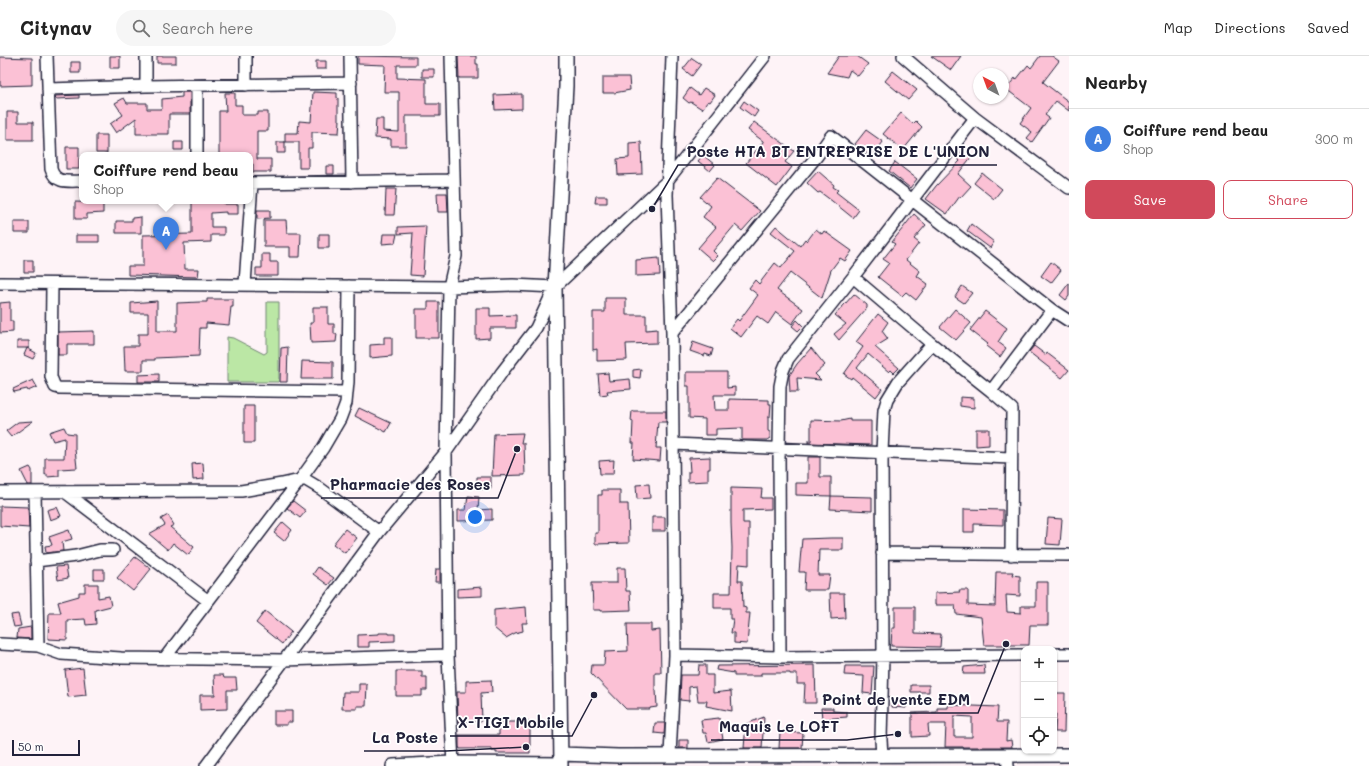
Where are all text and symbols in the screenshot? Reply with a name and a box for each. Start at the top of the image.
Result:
search box [116,10,396,46]
text: Citynav [20,15,92,40]
icon: search [130,17,152,39]
text: Search here [162,18,253,38]
text: Map [1164,18,1192,37]
text: Directions [1214,18,1285,37]
text: Saved [1307,18,1349,37]
north arrow [973,68,1009,104]
text: Nearby [1085,71,1147,93]
text: Coiffure rend beau [1123,120,1268,140]
text: A [1093,130,1103,147]
text: 300 m [1315,130,1353,147]
callout: Poste HTA BT ENTREPRISE DE L'UNION [678,138,997,165]
text: Shop [1123,140,1153,157]
text: Poste HTA BT ENTREPRISE DE L'UNION [686,141,990,161]
popup [79,152,253,204]
text: Coiffure rend beau [93,160,239,180]
text: Shop [93,180,124,197]
button: Save [1085,180,1215,219]
button: Share [1223,180,1353,219]
pin: A [153,217,179,250]
callout: Pharmacie des Roses [321,471,498,498]
text: Pharmacie des Roses [330,474,490,494]
your location [465,507,485,527]
map controls [1021,646,1057,754]
button: + [1021,646,1057,682]
button: − [1021,682,1057,718]
callout: Point de vente EDM [814,686,978,713]
text: Point de vente EDM [822,689,970,709]
callout: X-TIGI Mobile [450,709,572,736]
text: X-TIGI Mobile [458,712,564,732]
callout: Maquis Le LOFT [711,713,847,740]
text: Maquis Le LOFT [719,716,839,736]
button: locate [1021,718,1057,754]
callout: La Poste [364,724,446,751]
text: La Poste [372,727,438,747]
scale bar [12,738,80,757]
text: 50 m [18,739,44,754]

